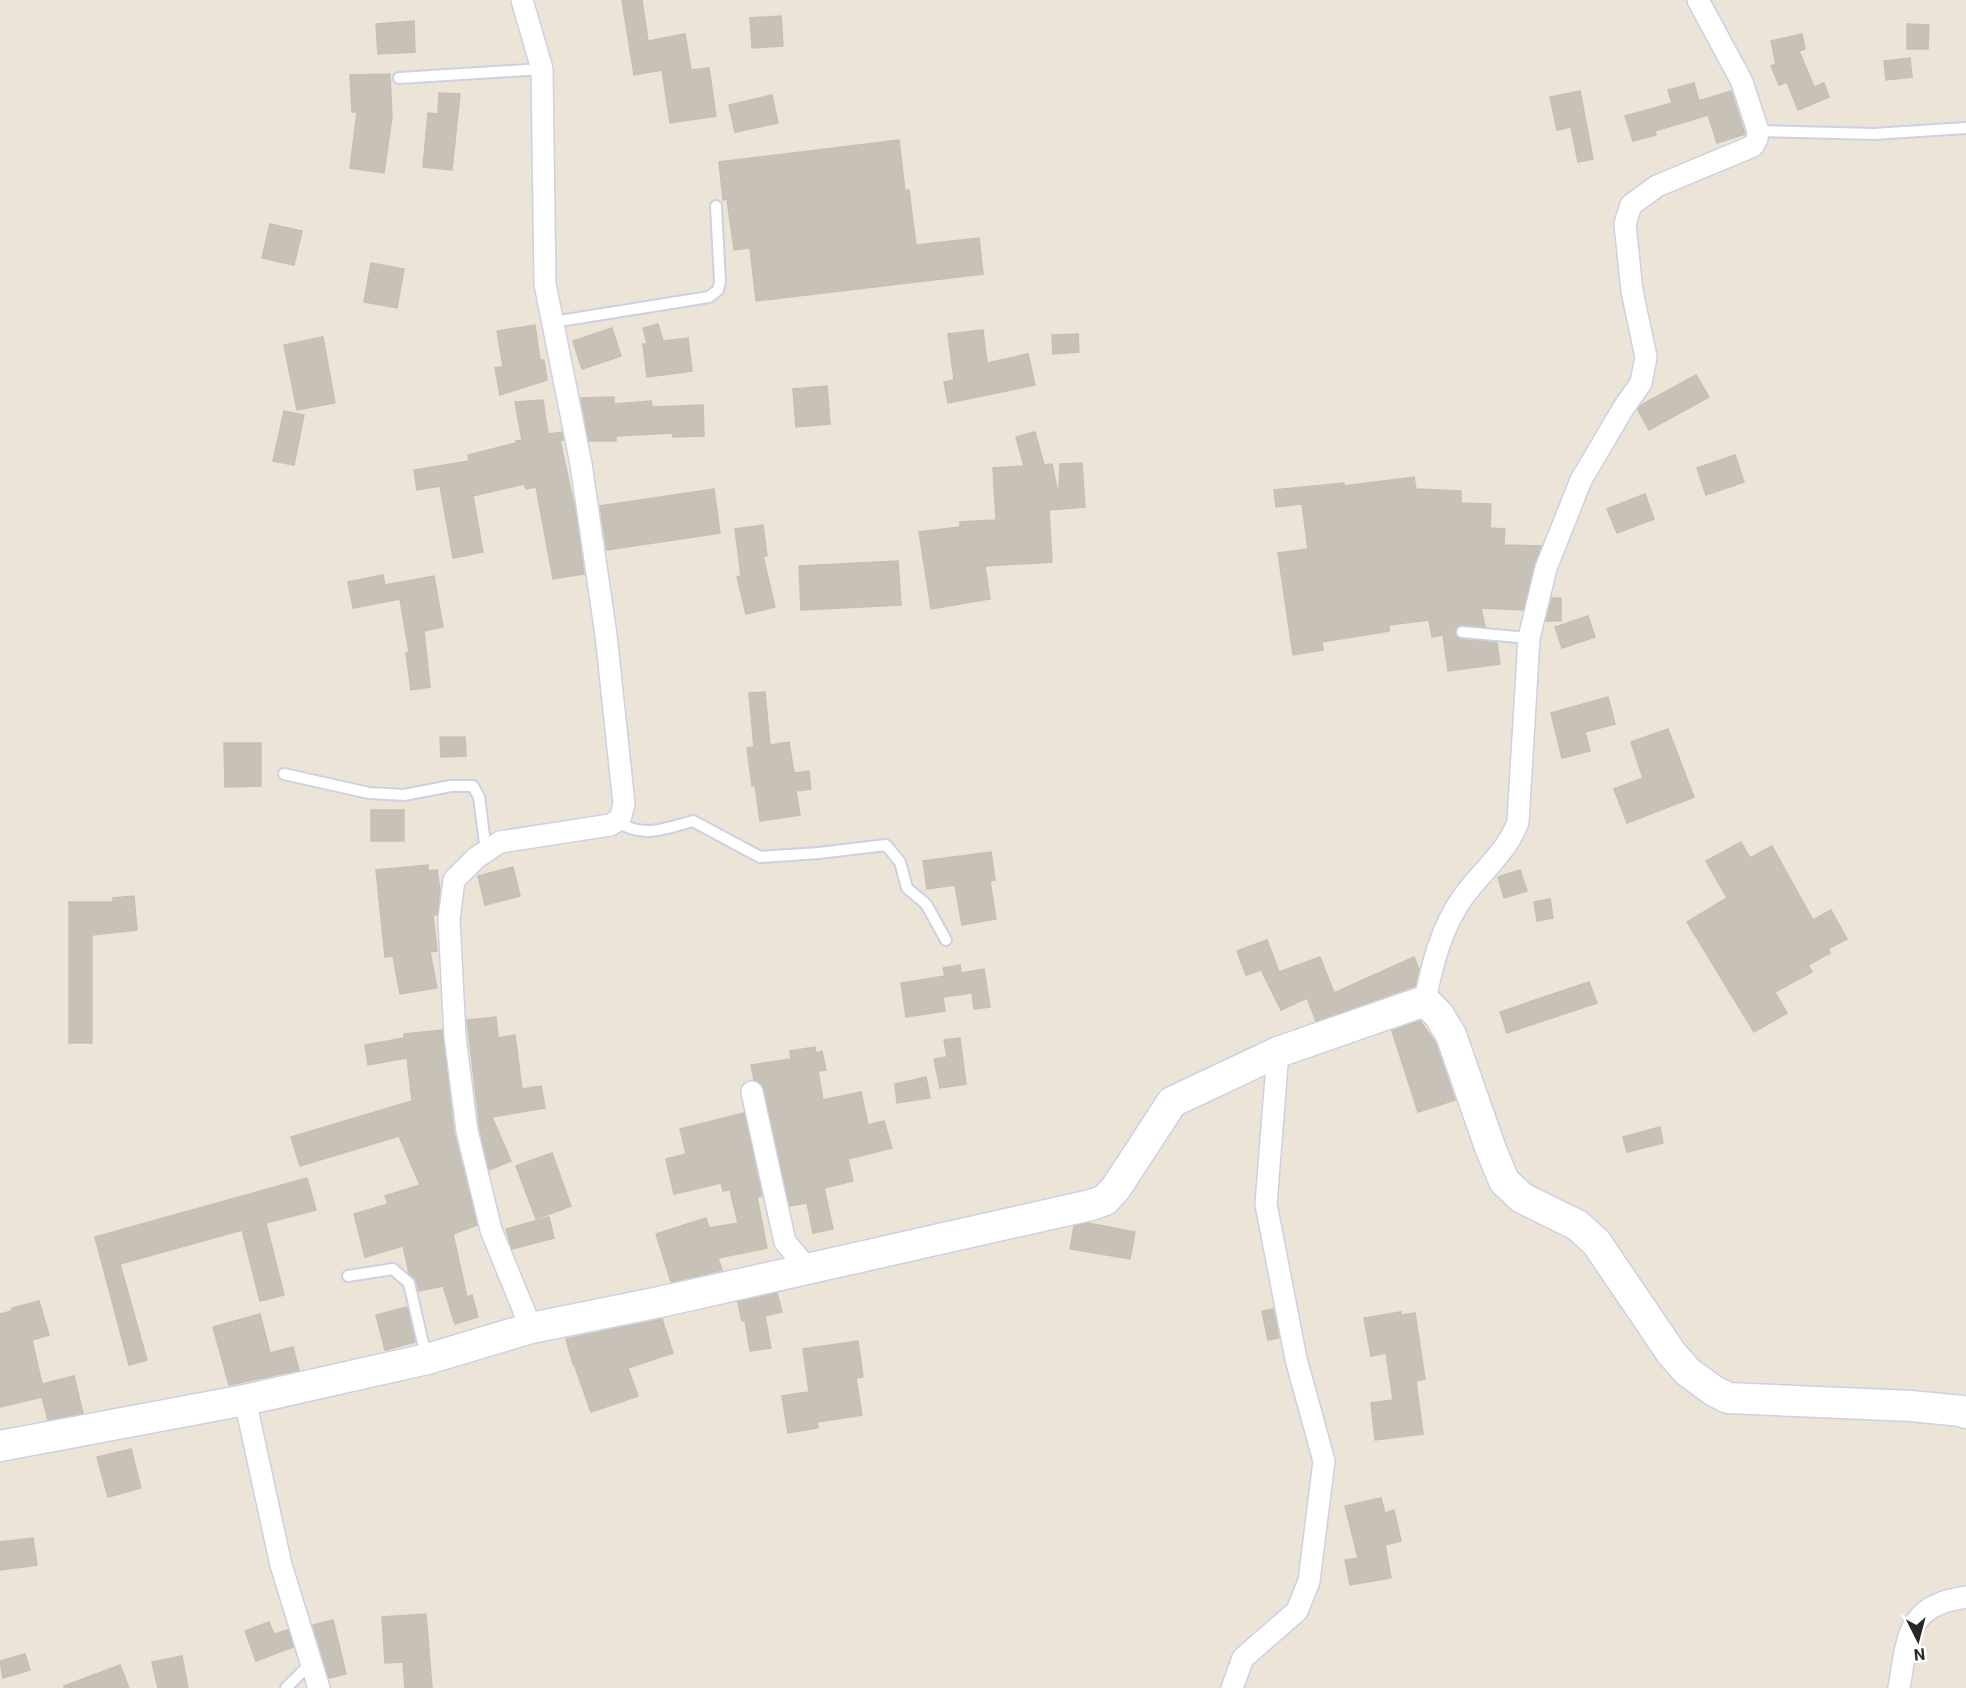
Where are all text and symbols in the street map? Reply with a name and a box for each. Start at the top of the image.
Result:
north arrow [1888,1610,1948,1670]
text: N [1913,1644,1926,1664]

